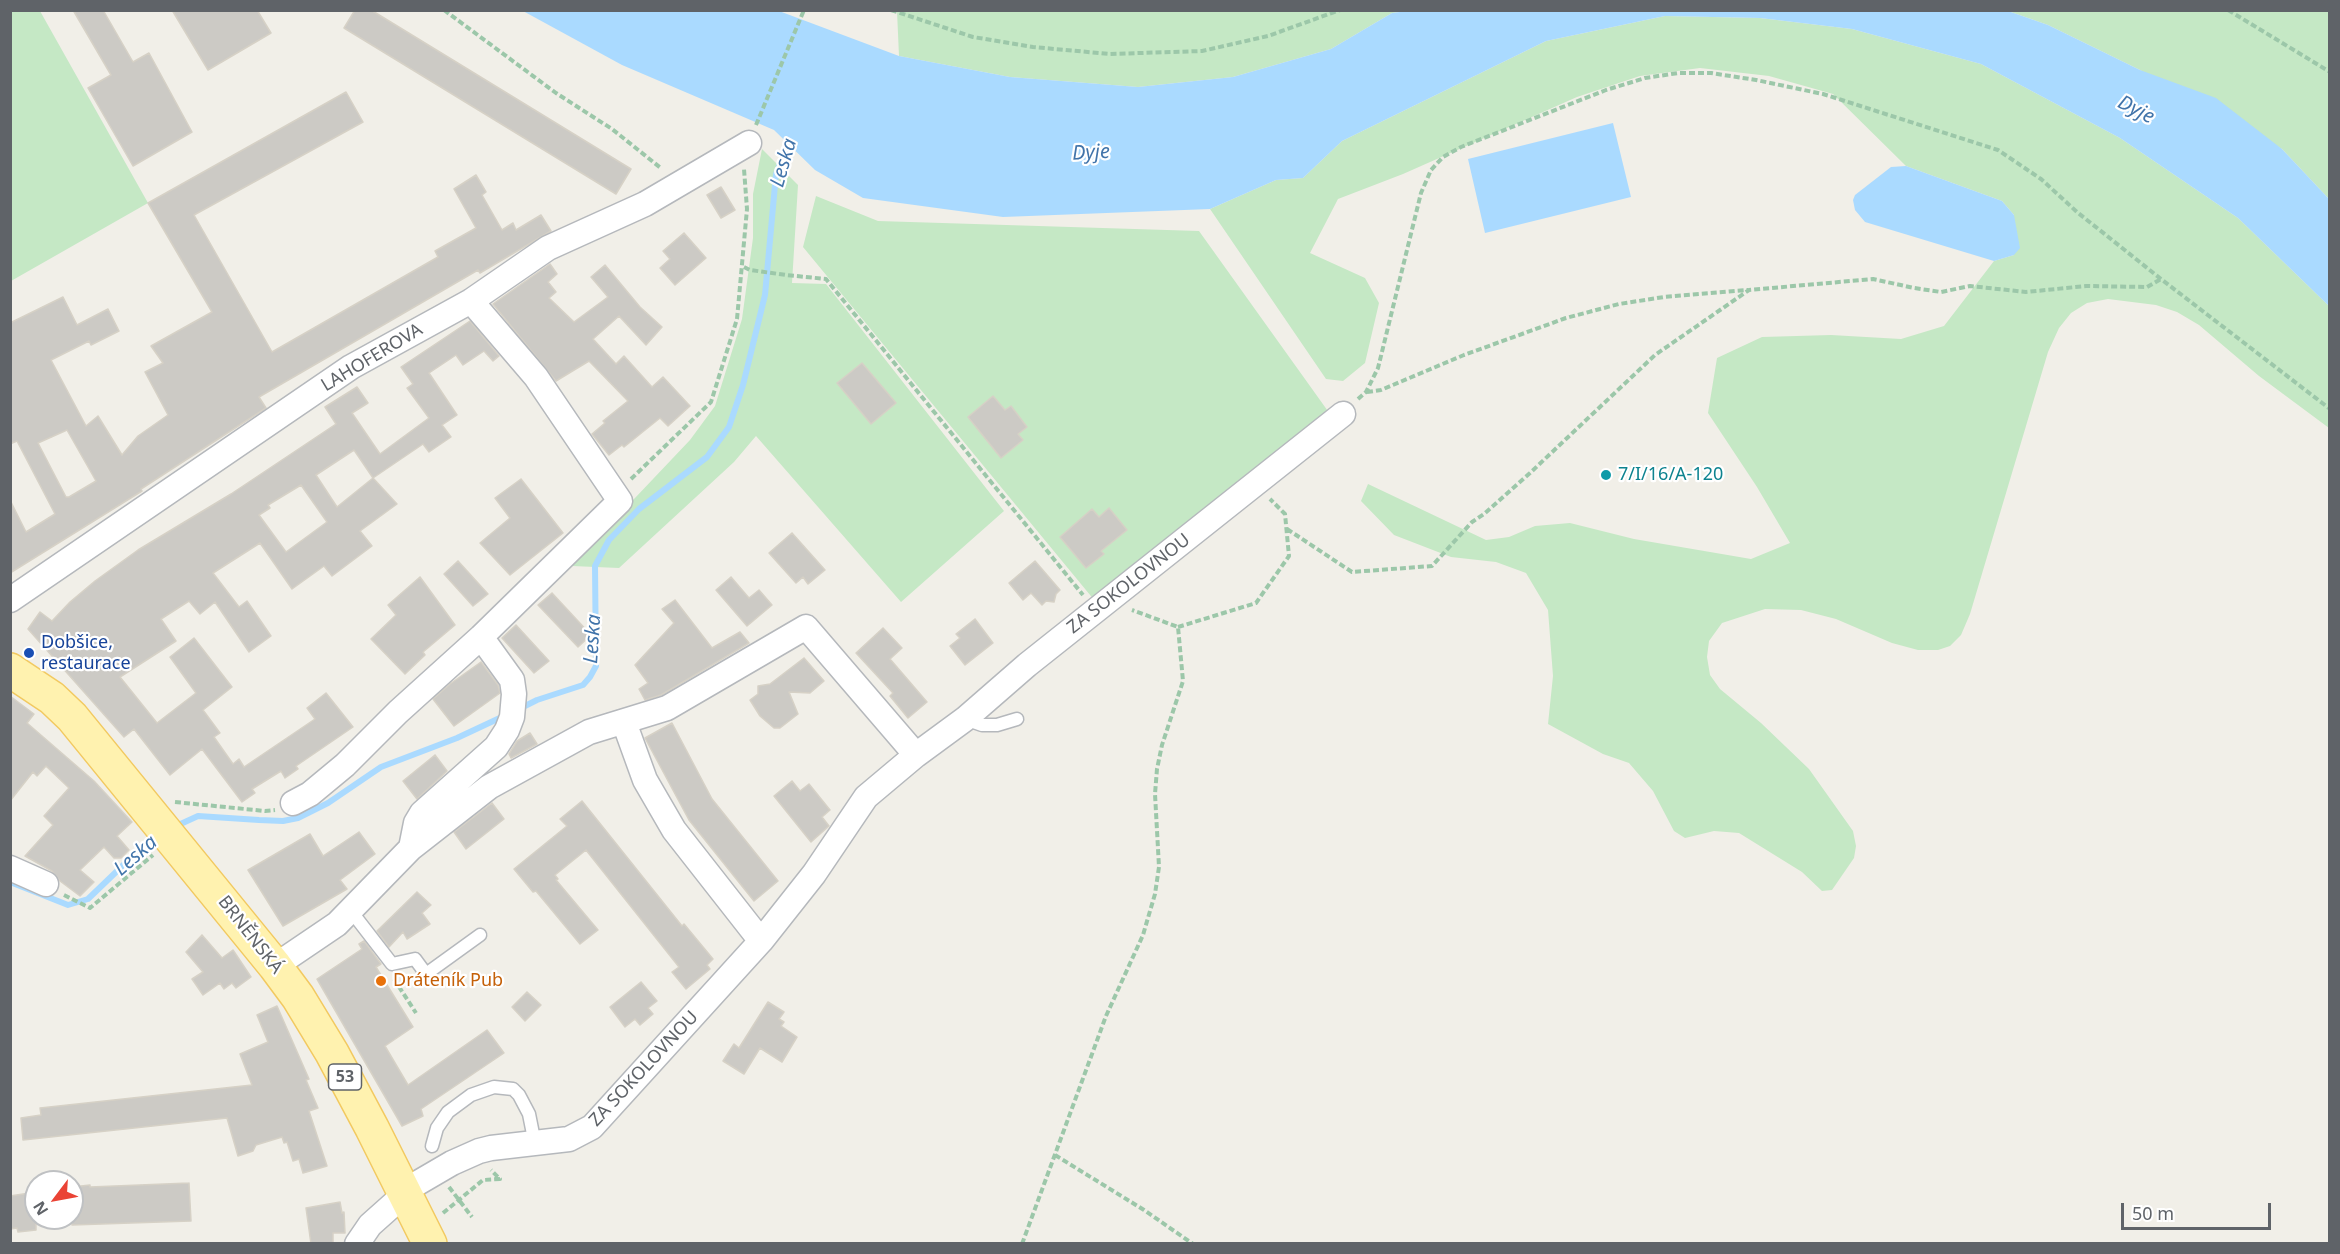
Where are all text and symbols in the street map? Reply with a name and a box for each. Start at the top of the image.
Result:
water label: Dyje [2114,91,2158,129]
water label: Leska [766,136,802,190]
water label: Dyje [1071,140,1111,166]
street label: LAHOFEROVA [317,319,427,397]
place label: 7/I/16/A-120 [1618,464,1723,486]
marker: 7/I/16/A-120 [1599,468,1613,482]
street label: ZA SOKOLOVNOU [1063,529,1195,639]
water label: Leska [579,614,607,664]
place label: Dobšice, restaurace [41,632,131,674]
marker: Dobšice, restaurace [22,646,36,660]
water label: Leska [109,831,163,881]
street label: BRNĚNSKÁ [213,892,287,978]
place label: Dráteník Pub [393,970,503,992]
marker: Dráteník Pub [374,974,388,988]
street label: ZA SOKOLOVNOU [585,1007,703,1131]
road number: 53 [328,1064,362,1090]
north arrow [24,1170,84,1230]
scale bar [2124,1191,2274,1229]
text: N [28,1197,53,1220]
text: 50 m [2132,1201,2174,1225]

